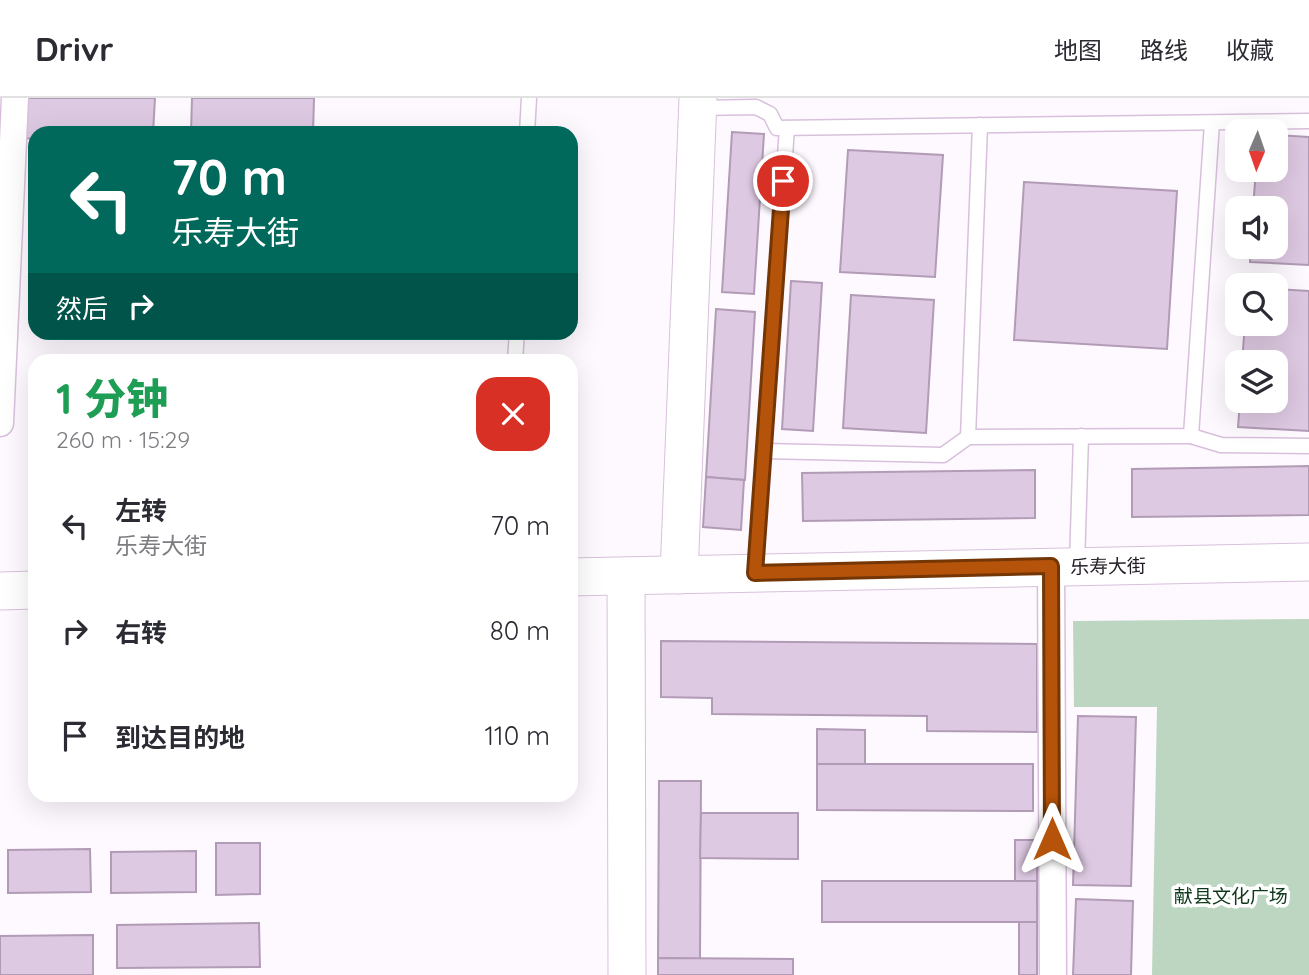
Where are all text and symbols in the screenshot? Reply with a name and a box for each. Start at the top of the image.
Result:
text: Drivr [35,28,114,69]
text: 地图 [1054,35,1102,65]
text: 路线 [1140,35,1188,65]
text: 收藏 [1226,35,1274,65]
north arrow [1225,119,1288,182]
map controls [1225,119,1288,413]
text: 70 m [171,146,287,207]
pin [753,151,813,211]
icon: left [56,154,147,245]
icon: arrive [764,162,802,200]
button: sound [1225,196,1288,259]
text: 乐寿大街 [171,212,299,252]
button: search [1225,273,1288,336]
icon: right [122,287,160,325]
text: 然后 [56,292,108,325]
button: layers [1225,350,1288,413]
text: 1 分钟 [56,372,168,425]
button: close [476,377,550,451]
text: 260 m · 15:29 [56,425,190,454]
text: 左转 [115,494,167,527]
icon: left [56,507,94,545]
text: 70 m [490,509,550,542]
text: 乐寿大街 [115,531,207,560]
street label: 乐寿大街 [1070,553,1146,579]
icon: right [56,612,94,650]
text: 80 m [490,614,550,647]
text: 右转 [115,616,167,649]
icon: arrive [56,717,94,755]
text: 110 m [484,719,550,752]
text: 到达目的地 [115,721,245,754]
position arrow [1015,802,1089,876]
park label: 献县文化广场 [1174,884,1288,908]

